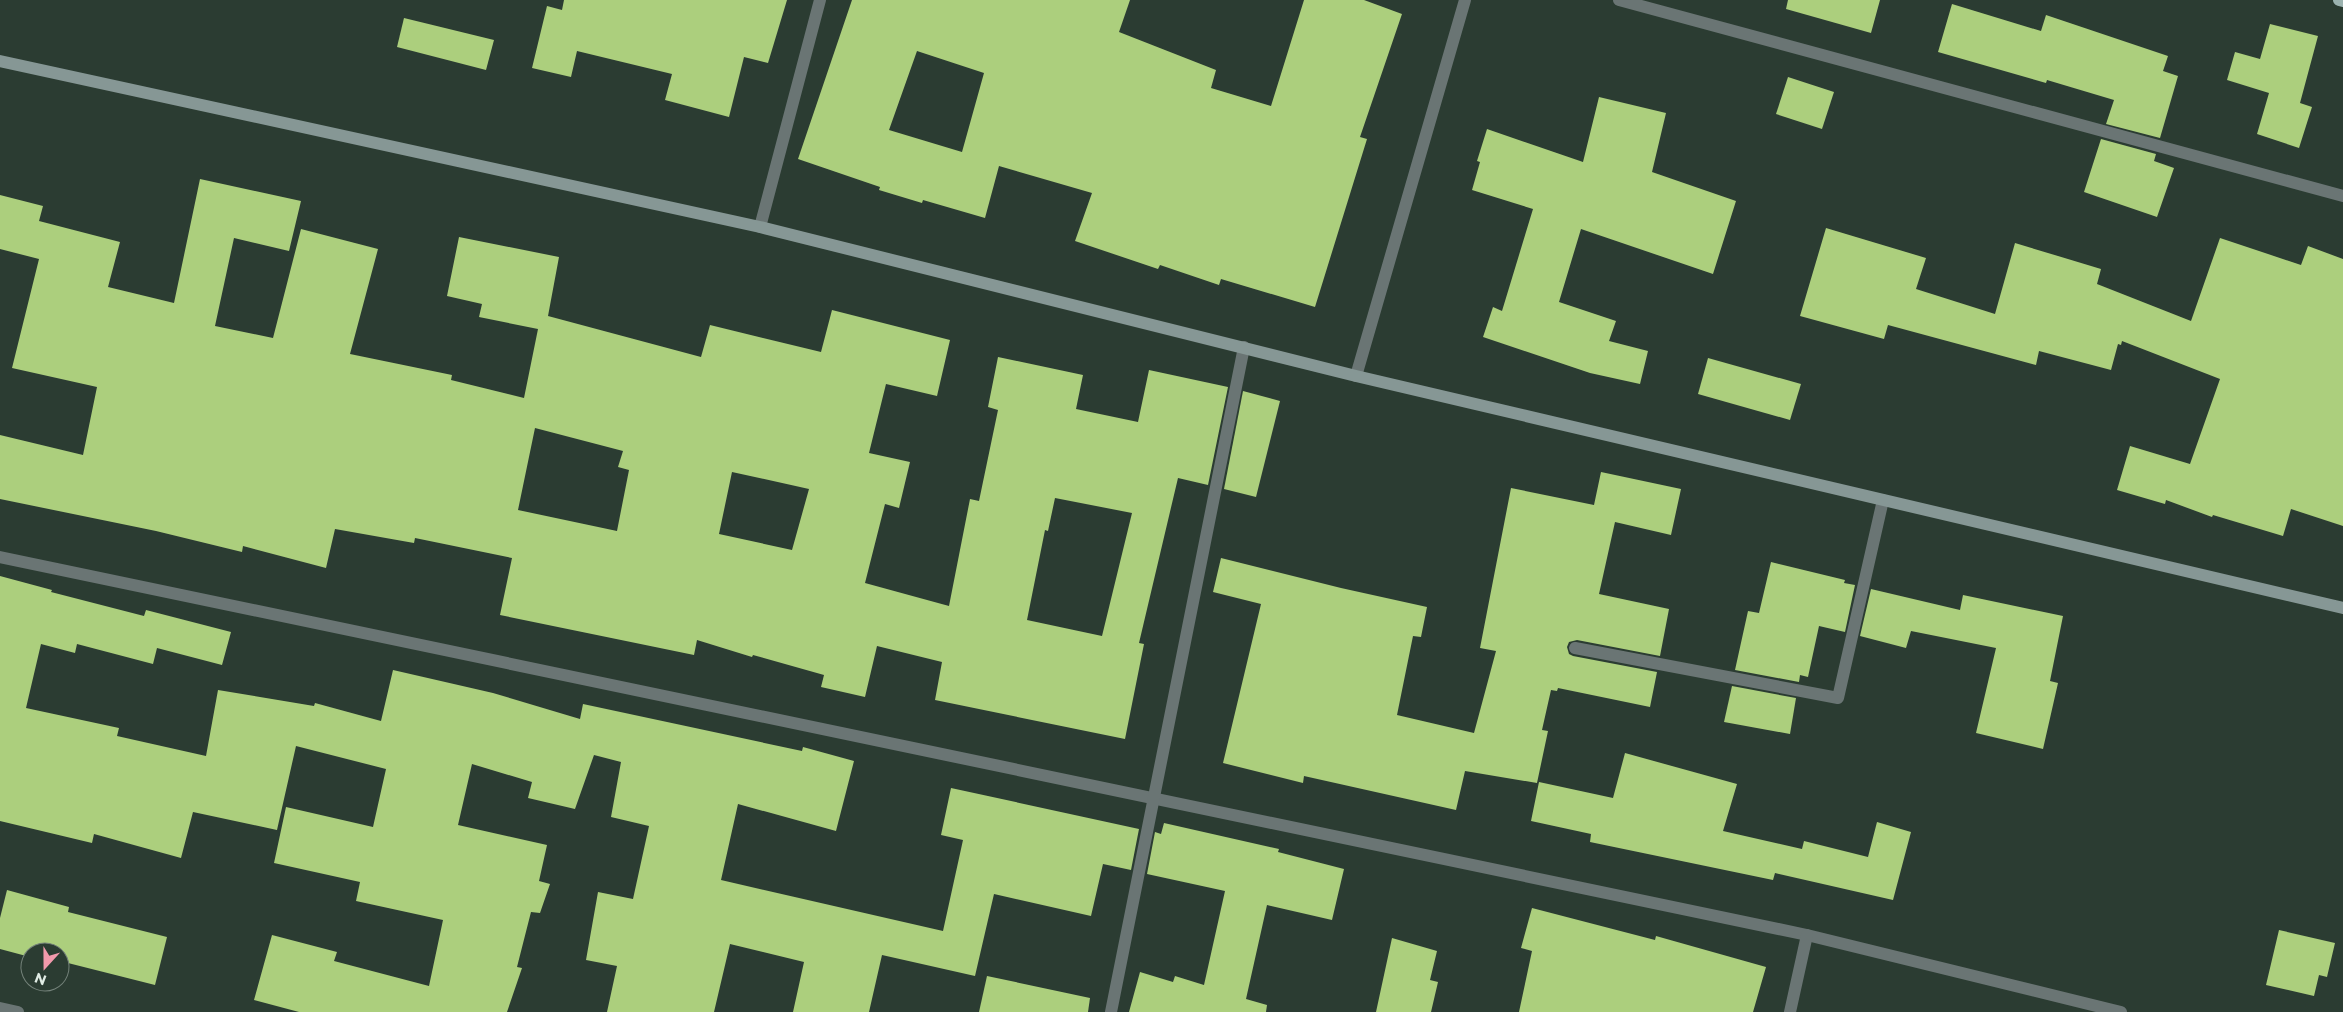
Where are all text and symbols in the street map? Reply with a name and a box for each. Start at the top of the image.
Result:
north arrow [20,942,70,992]
text: N [32,969,49,990]

